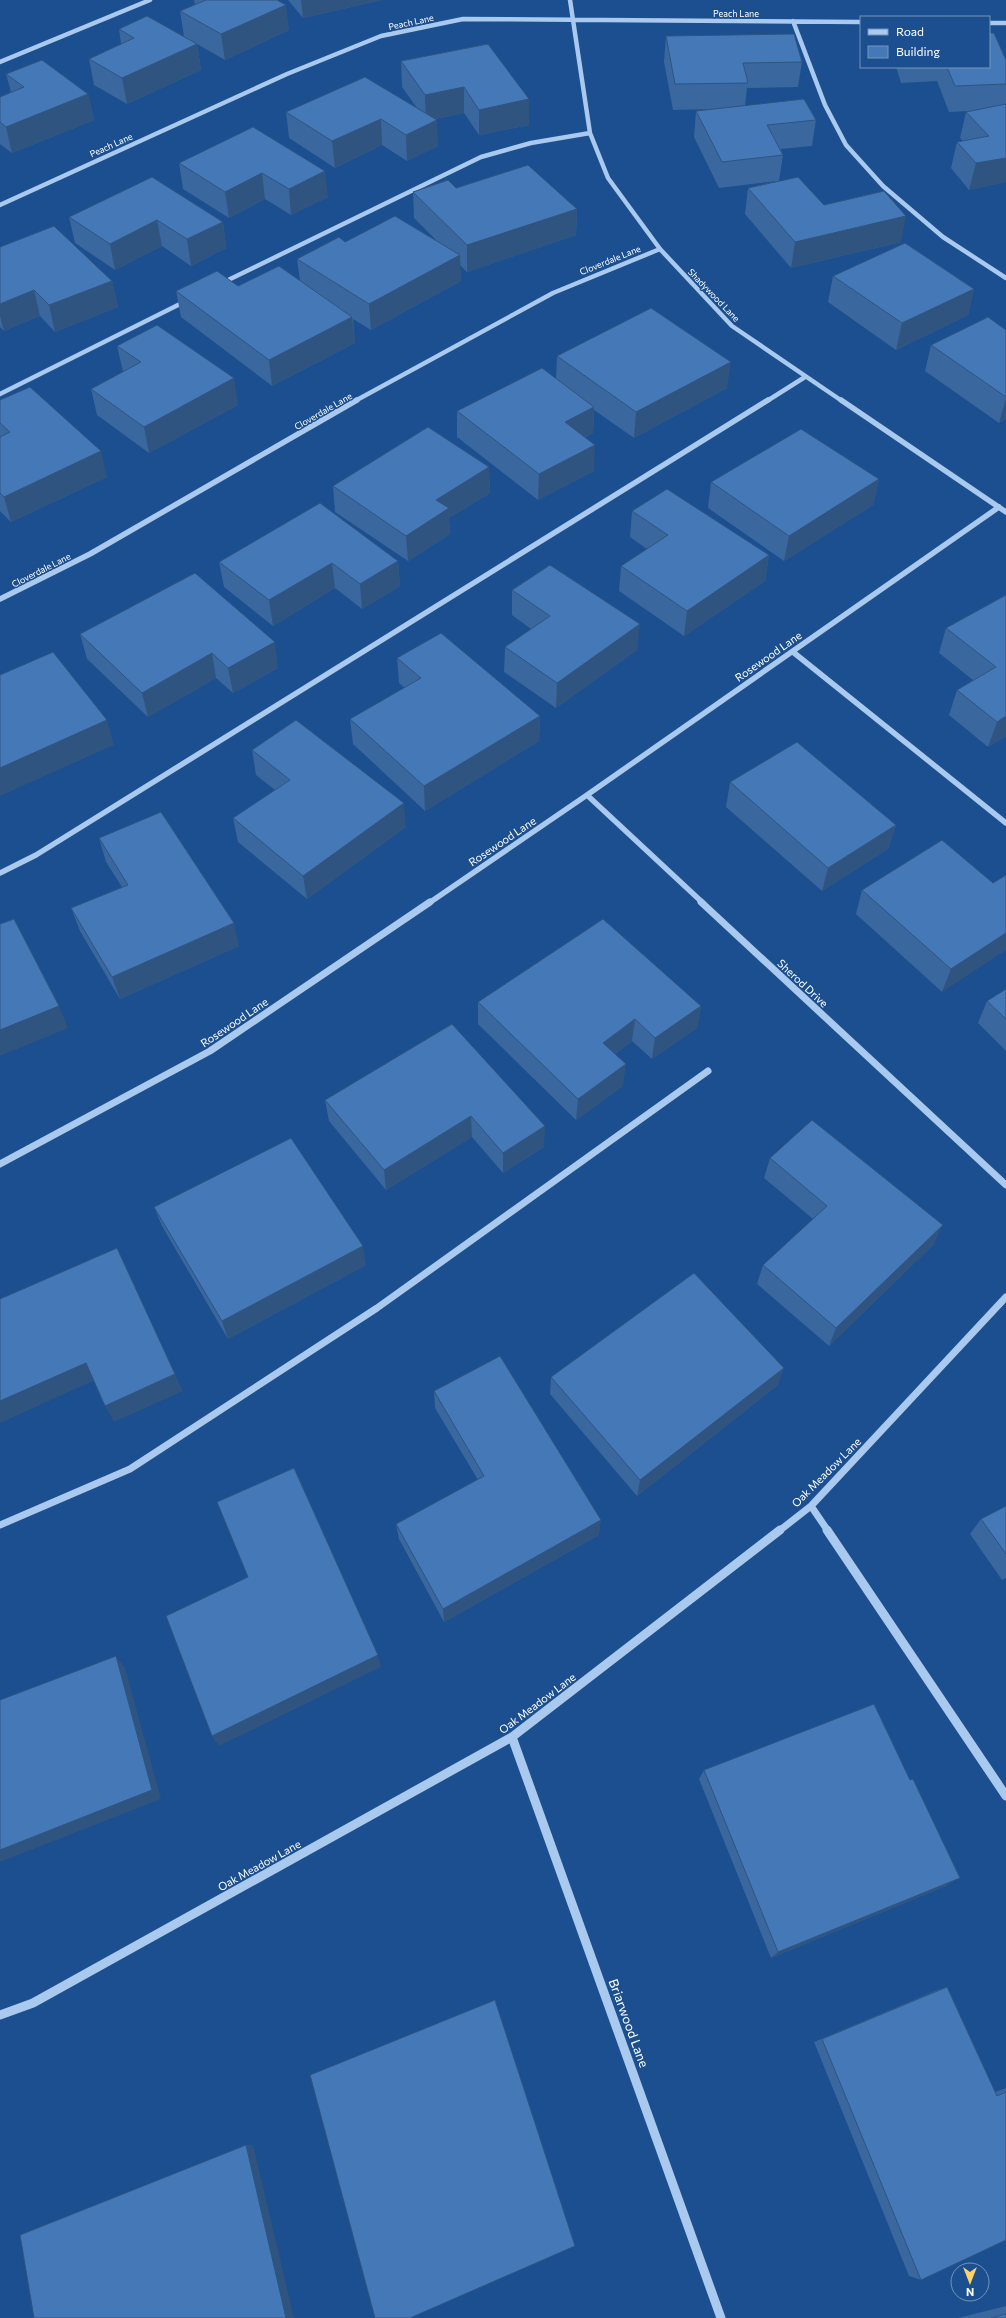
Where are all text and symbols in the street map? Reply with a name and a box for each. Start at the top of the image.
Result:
street label: Peach Lane [713,8,759,19]
street label: Peach Lane [387,12,435,32]
legend [860,16,990,68]
text: Road [896,24,924,38]
text: Building [896,44,940,58]
street label: Peach Lane [88,131,134,159]
street label: Cloverdale Lane [578,243,642,277]
street label: Shadywood Lane [686,266,742,324]
street label: Cloverdale Lane [292,390,354,432]
street label: Cloverdale Lane [10,550,73,590]
street label: Rosewood Lane [732,628,804,684]
street label: Rosewood Lane [466,814,538,868]
street label: Sherod Drive [775,956,831,1010]
street label: Rosewood Lane [198,995,270,1049]
street label: Oak Meadow Lane [789,1435,863,1509]
street label: Oak Meadow Lane [496,1670,578,1736]
street label: Oak Meadow Lane [215,1837,303,1893]
street label: Briarwood Lane [606,1976,652,2070]
north arrow [950,2262,990,2302]
text: N [966,2286,974,2299]

